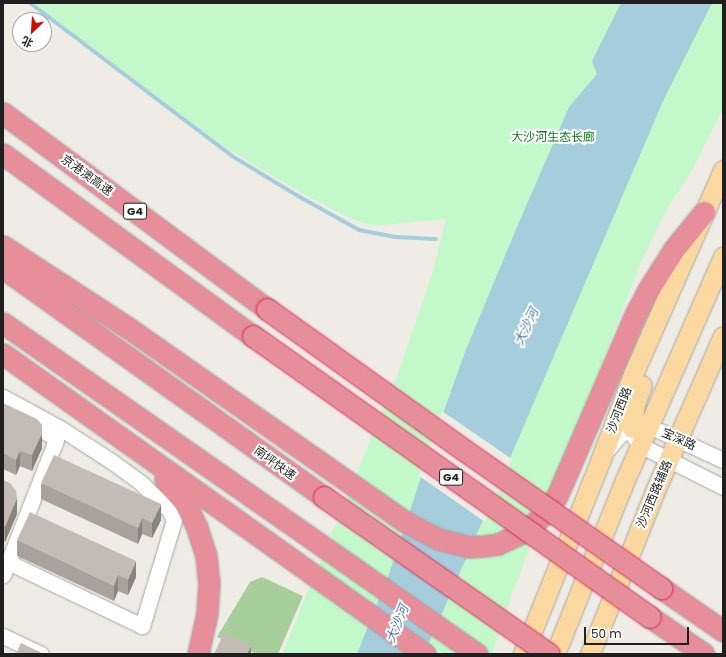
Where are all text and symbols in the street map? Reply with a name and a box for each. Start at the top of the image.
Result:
north arrow [12,12,52,52]
text: 北 [19,32,36,52]
park label: 大沙河生态长廊 [511,130,595,144]
street label: 京港澳高速 [58,152,116,198]
road number: G4 [123,202,147,220]
water label: 大沙河 [512,306,542,348]
street label: 沙河西路 [604,385,634,435]
street label: 宝深路 [660,425,698,453]
street label: 南坪快速 [251,443,299,483]
street label: 沙河西路辅路 [633,458,675,530]
road number: G4 [439,468,463,486]
water label: 大沙河 [383,603,413,645]
scale bar [586,619,691,645]
text: 50 m [591,625,622,642]

